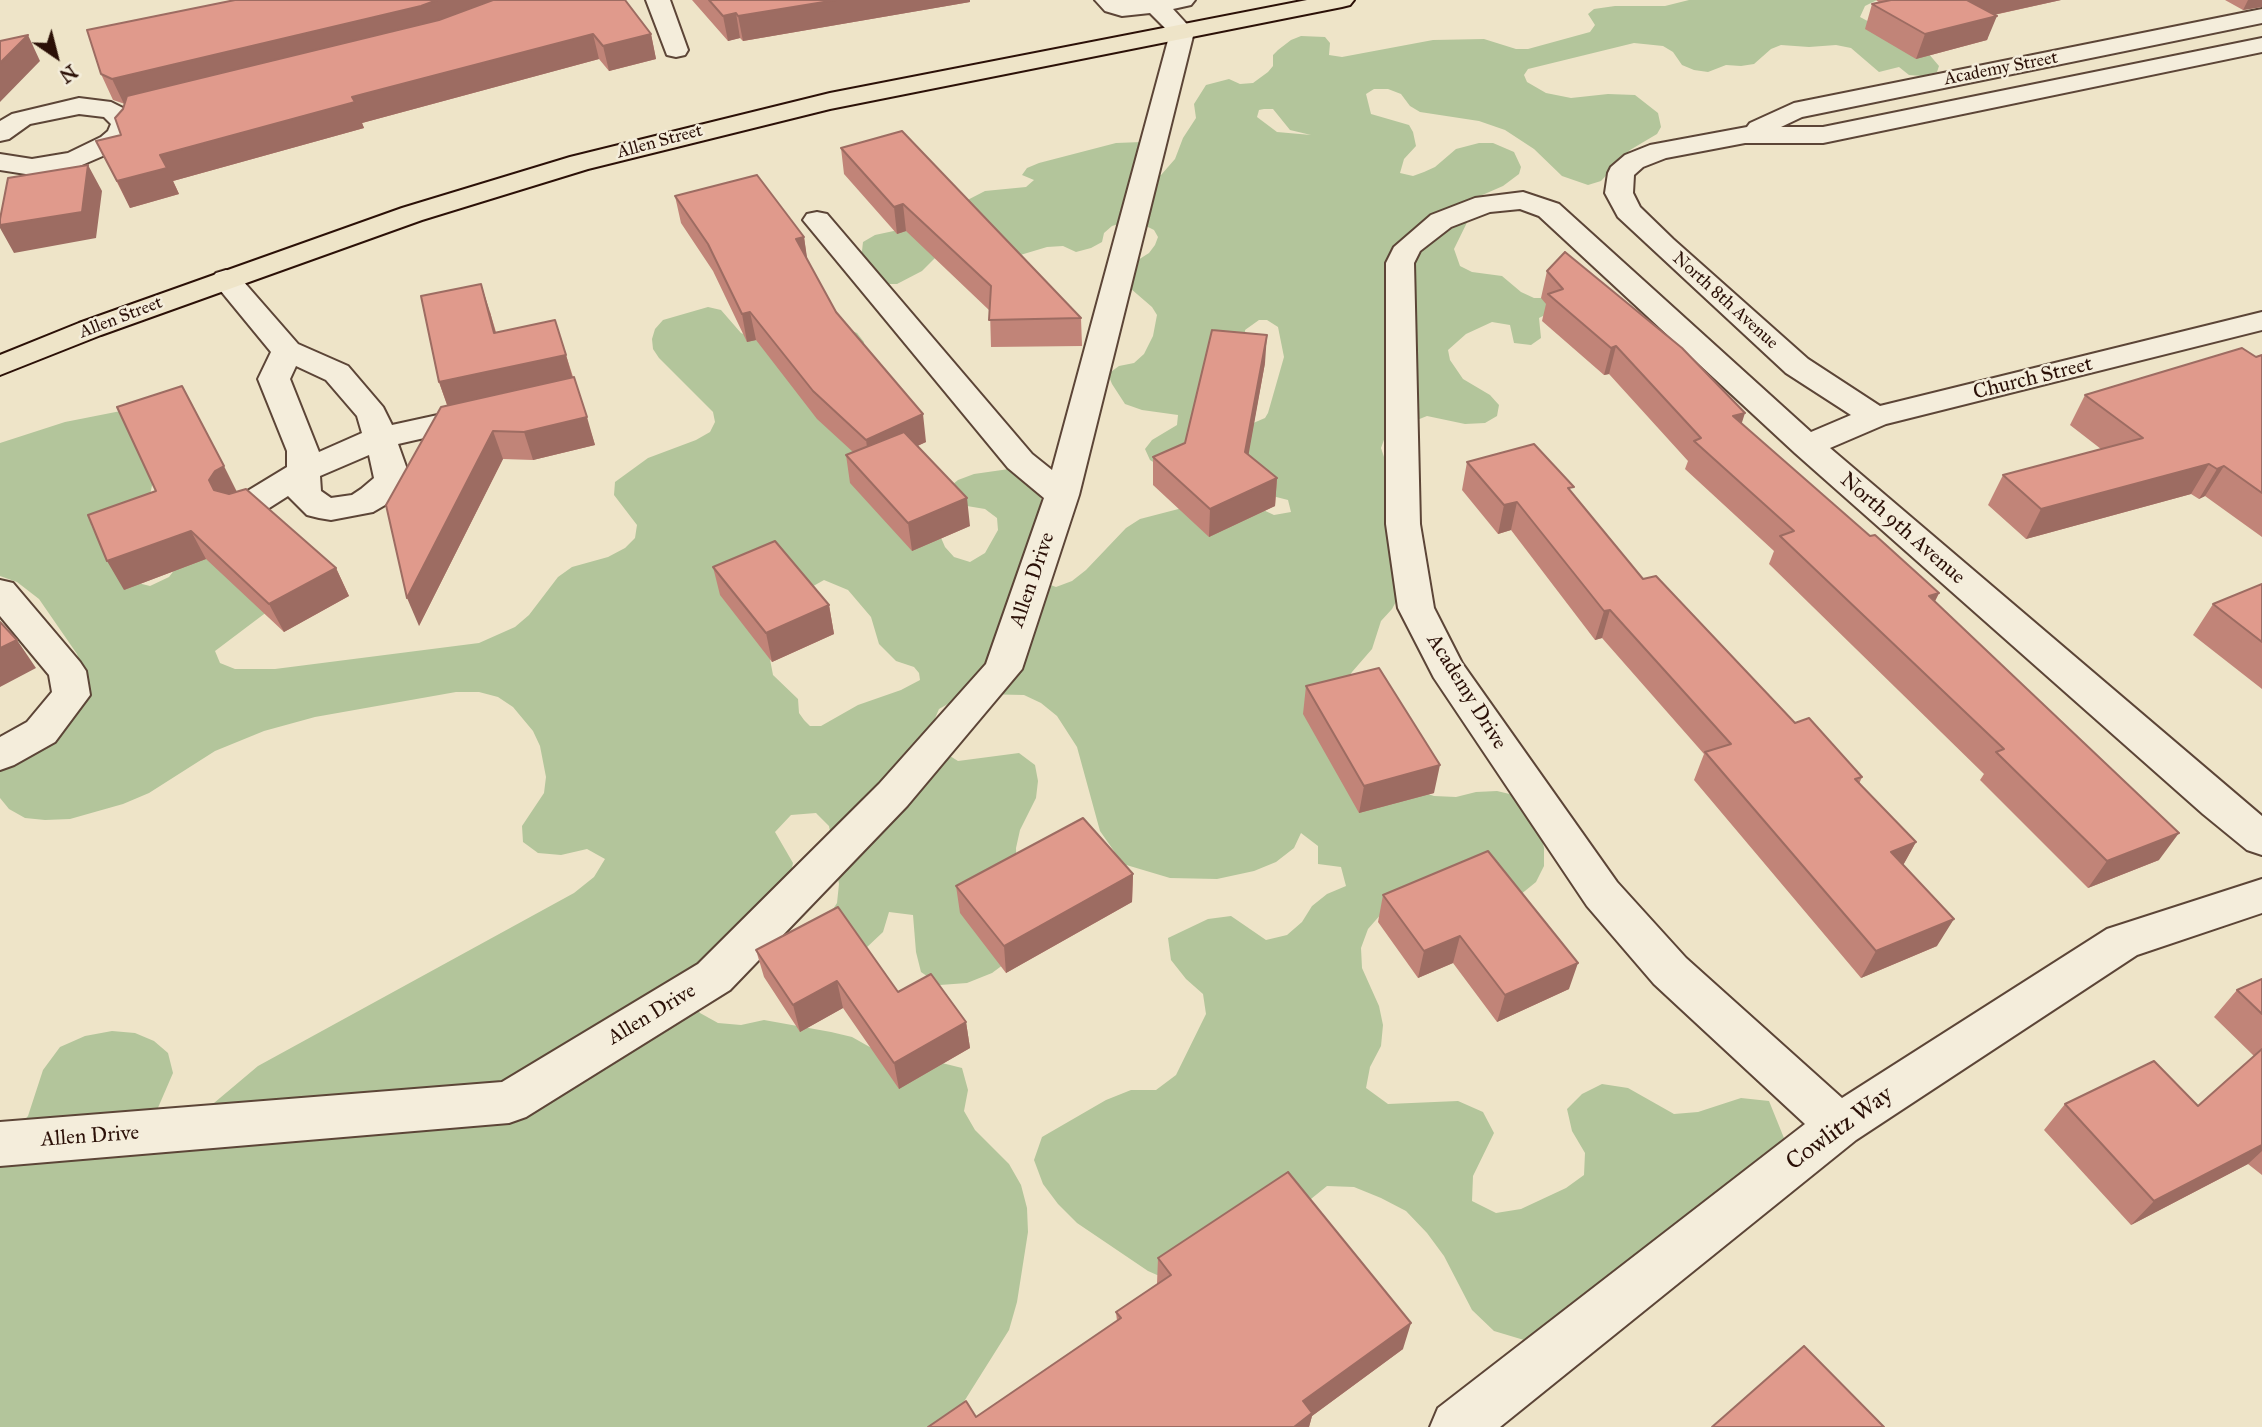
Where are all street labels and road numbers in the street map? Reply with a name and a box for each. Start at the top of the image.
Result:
street label: Academy Street [1942,47,2060,91]
street label: Allen Street [615,120,705,164]
street label: North 8th Avenue [1668,248,1782,354]
street label: Allen Street [76,292,166,344]
street label: Church Street [1971,352,2095,406]
street label: North 9th Avenue [1834,468,1970,590]
street label: Allen Drive [1005,529,1061,631]
street label: Academy Drive [1421,630,1511,754]
street label: Allen Drive [603,979,701,1051]
street label: Cowlitz Way [1781,1081,1899,1177]
street label: Allen Drive [40,1121,140,1153]

